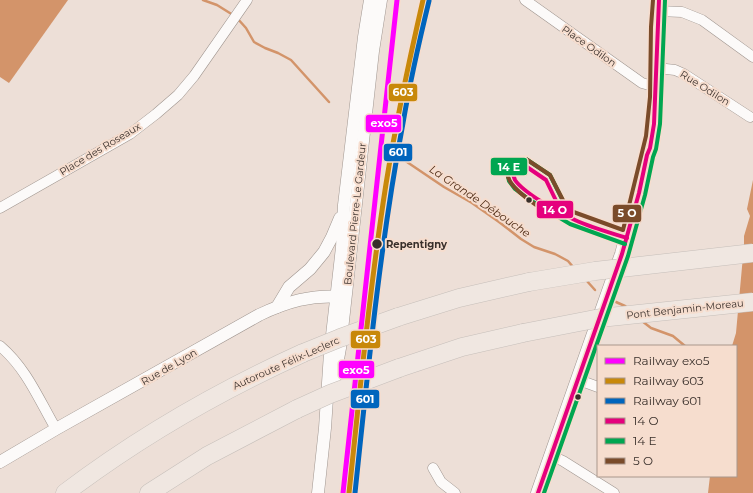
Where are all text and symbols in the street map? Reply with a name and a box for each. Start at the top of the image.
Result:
street label: Place Odilon [559,22,619,70]
street label: Rue Odilon [678,68,732,108]
line badge: 603 [388,83,418,102]
text: 603 [393,85,414,99]
line badge: exo5 [365,114,402,133]
text: exo5 [371,116,398,130]
street label: Place des Roseaux [57,119,144,178]
street label: Boulevard Pierre-Le Gardeur [341,142,369,286]
line badge: 601 [383,143,413,162]
text: 601 [389,145,407,159]
line badge: 14 E [490,157,528,176]
text: 14 E [498,160,520,174]
water label: La Grande Débouche [427,162,534,240]
unlabelled marker [524,195,534,205]
line badge: 14 O [536,200,574,219]
text: 14 O [543,203,567,217]
line badge: 5 O [612,204,642,223]
text: 5 O [618,206,636,220]
marker: Repentigny [370,237,384,251]
place label: Repentigny [386,238,448,251]
street label: Pont Benjamin-Moreau [626,296,744,322]
line badge: 603 [350,330,381,349]
text: 603 [356,332,377,346]
street label: Autoroute Félix-Leclerc [231,333,342,392]
legend [597,345,737,477]
street label: Rue de Lyon [139,346,199,388]
text: Railway exo5 [633,353,710,368]
line badge: exo5 [338,360,375,379]
text: exo5 [343,363,370,377]
text: Railway 603 [633,373,704,388]
line badge: 601 [350,389,380,409]
text: 601 [356,392,374,406]
unlabelled marker [573,392,583,402]
text: Railway 601 [633,393,702,408]
text: 14 O [633,413,658,428]
text: 14 E [633,433,656,448]
text: 5 O [633,453,653,468]

